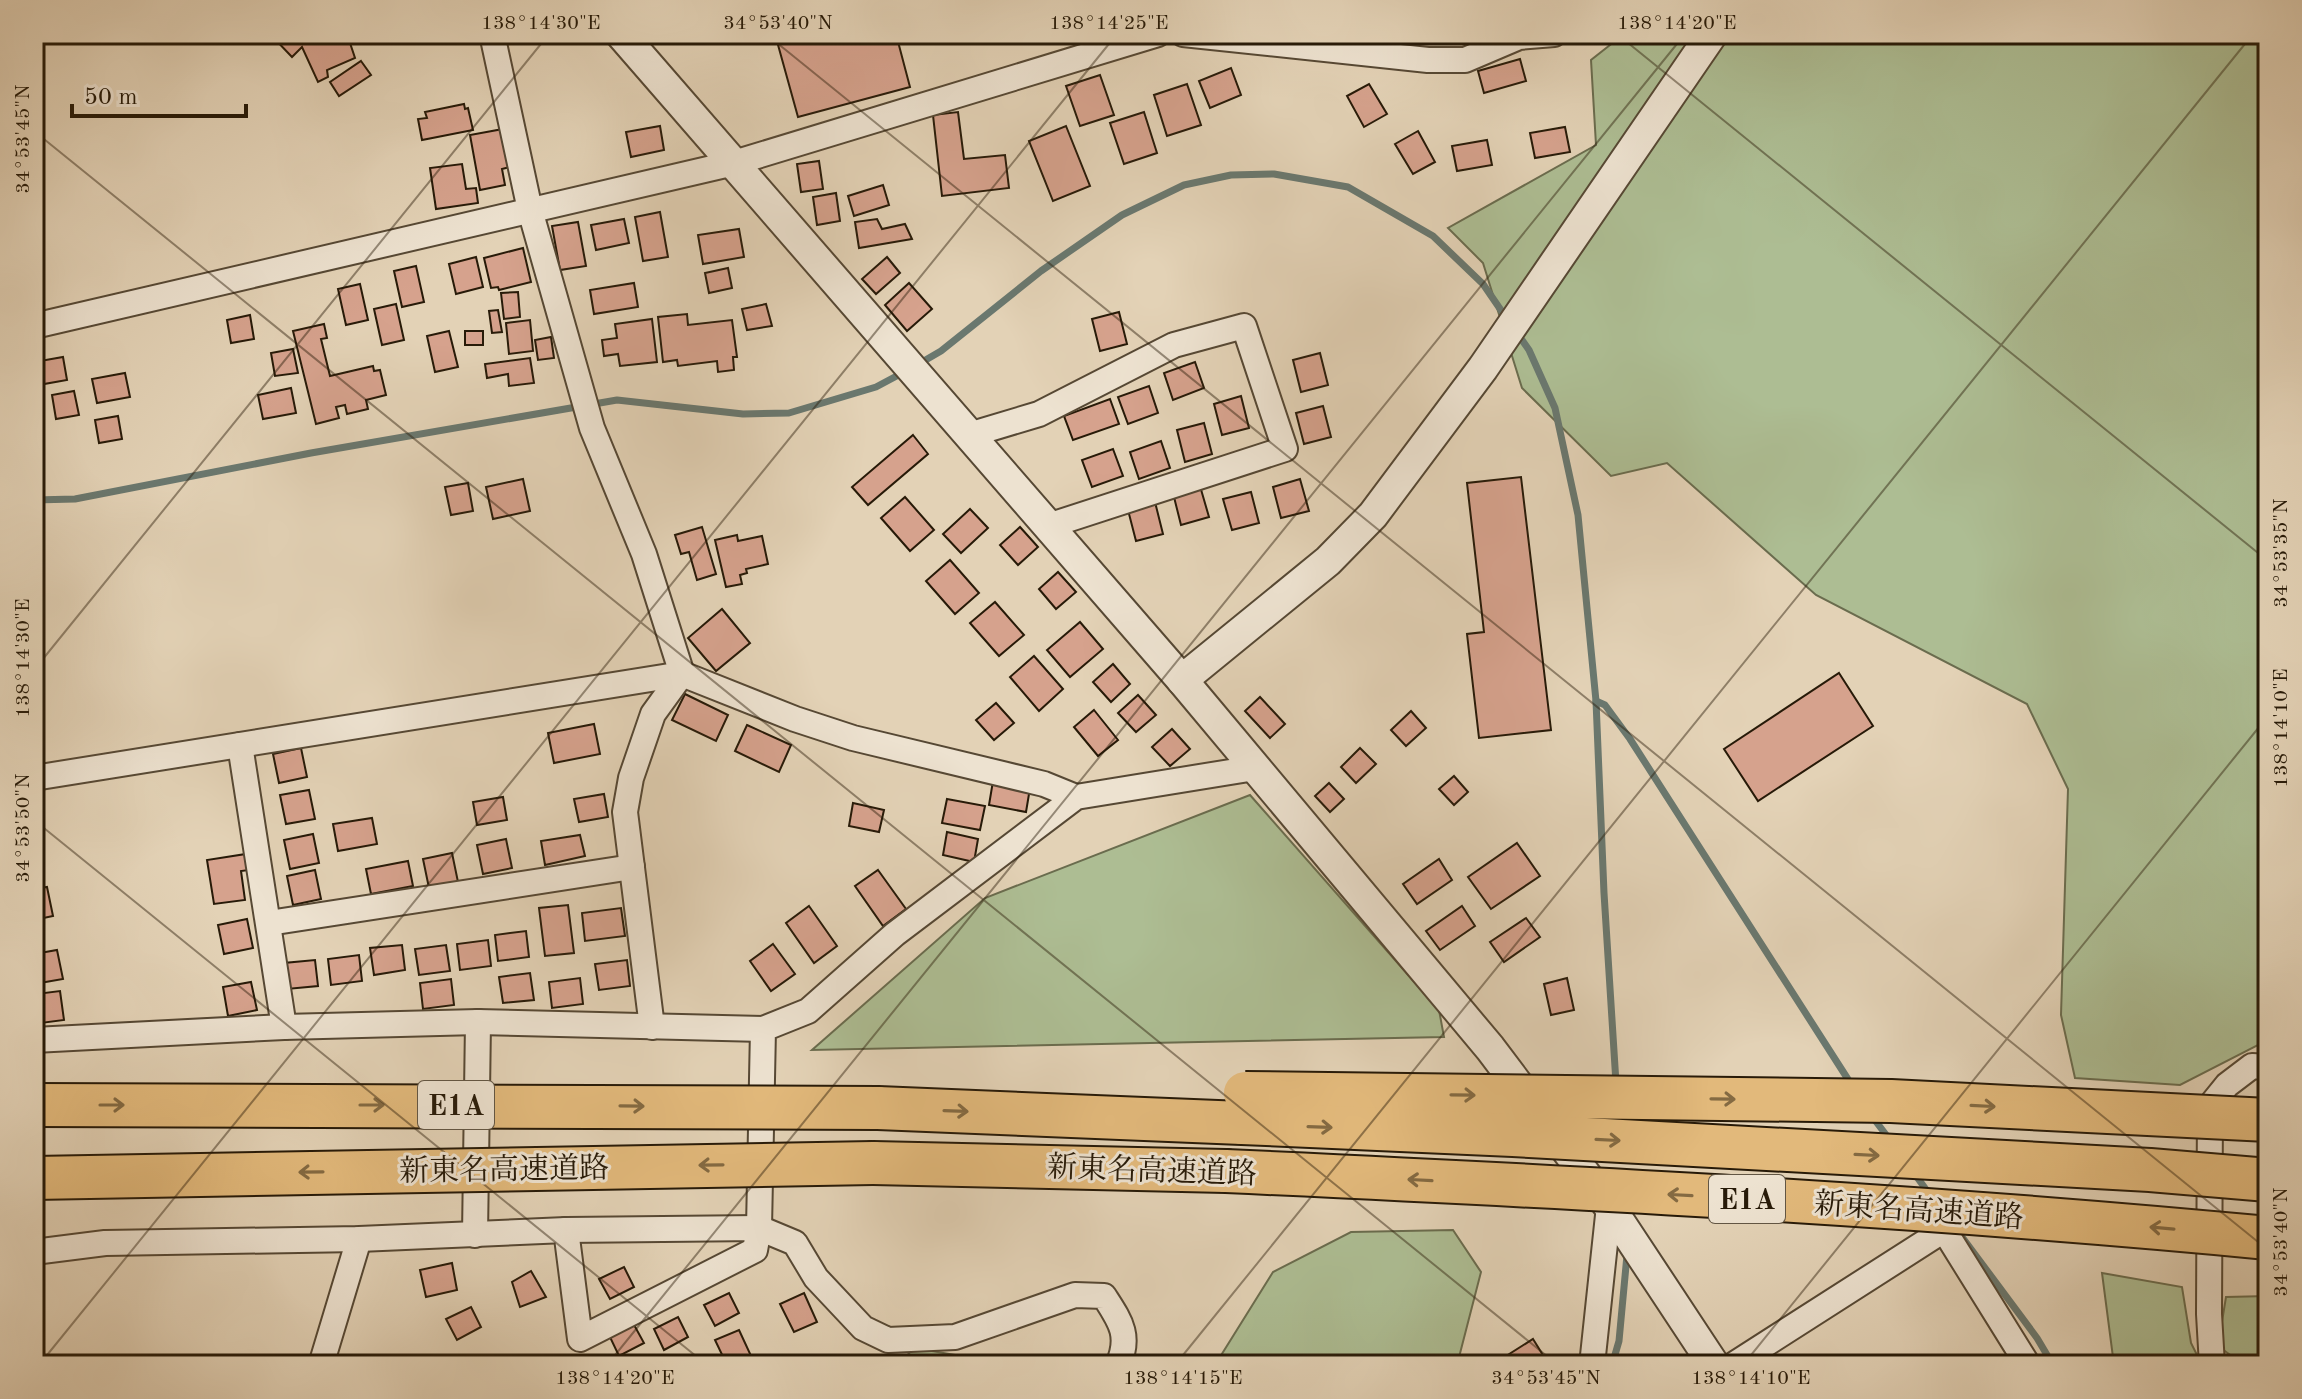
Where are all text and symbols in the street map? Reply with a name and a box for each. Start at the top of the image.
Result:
text: 138°14'30"E [481,14,601,34]
text: 34°53'40"N [723,14,833,34]
text: 138°14'25"E [1049,14,1169,34]
text: 138°14'20"E [1617,14,1737,34]
scale bar [72,68,246,118]
text: 34°53'45"N [14,84,34,194]
text: 50 m [84,86,138,110]
text: 34°53'35"N [2272,498,2292,608]
text: 138°14'30"E [14,598,34,718]
text: 138°14'10"E [2272,668,2292,788]
text: 34°53'50"N [14,773,34,883]
road number: E1A [418,1081,494,1129]
one-way arrow [1449,1088,1476,1103]
one-way arrow [1709,1091,1736,1107]
one-way arrow [98,1097,125,1113]
one-way arrow [358,1097,385,1113]
one-way arrow [618,1098,645,1114]
one-way arrow [1969,1098,1996,1113]
one-way arrow [942,1103,969,1118]
one-way arrow [1306,1119,1333,1134]
one-way arrow [1594,1133,1621,1148]
one-way arrow [1853,1148,1880,1163]
street label: 新東名高速道路 [1046,1150,1257,1191]
street label: 新東名高速道路 [399,1151,609,1188]
one-way arrow [698,1158,725,1173]
one-way arrow [298,1164,325,1179]
one-way arrow [1407,1172,1434,1187]
road number: E1A [1709,1175,1785,1223]
one-way arrow [1667,1187,1694,1202]
street label: 新東名高速道路 [1813,1187,2025,1234]
text: 34°53'40"N [2272,1187,2292,1297]
one-way arrow [2150,1220,2176,1235]
text: 138°14'20"E [555,1369,675,1389]
text: 138°14'15"E [1123,1369,1243,1389]
text: 34°53'45"N [1491,1369,1601,1389]
text: 138°14'10"E [1691,1369,1811,1389]

